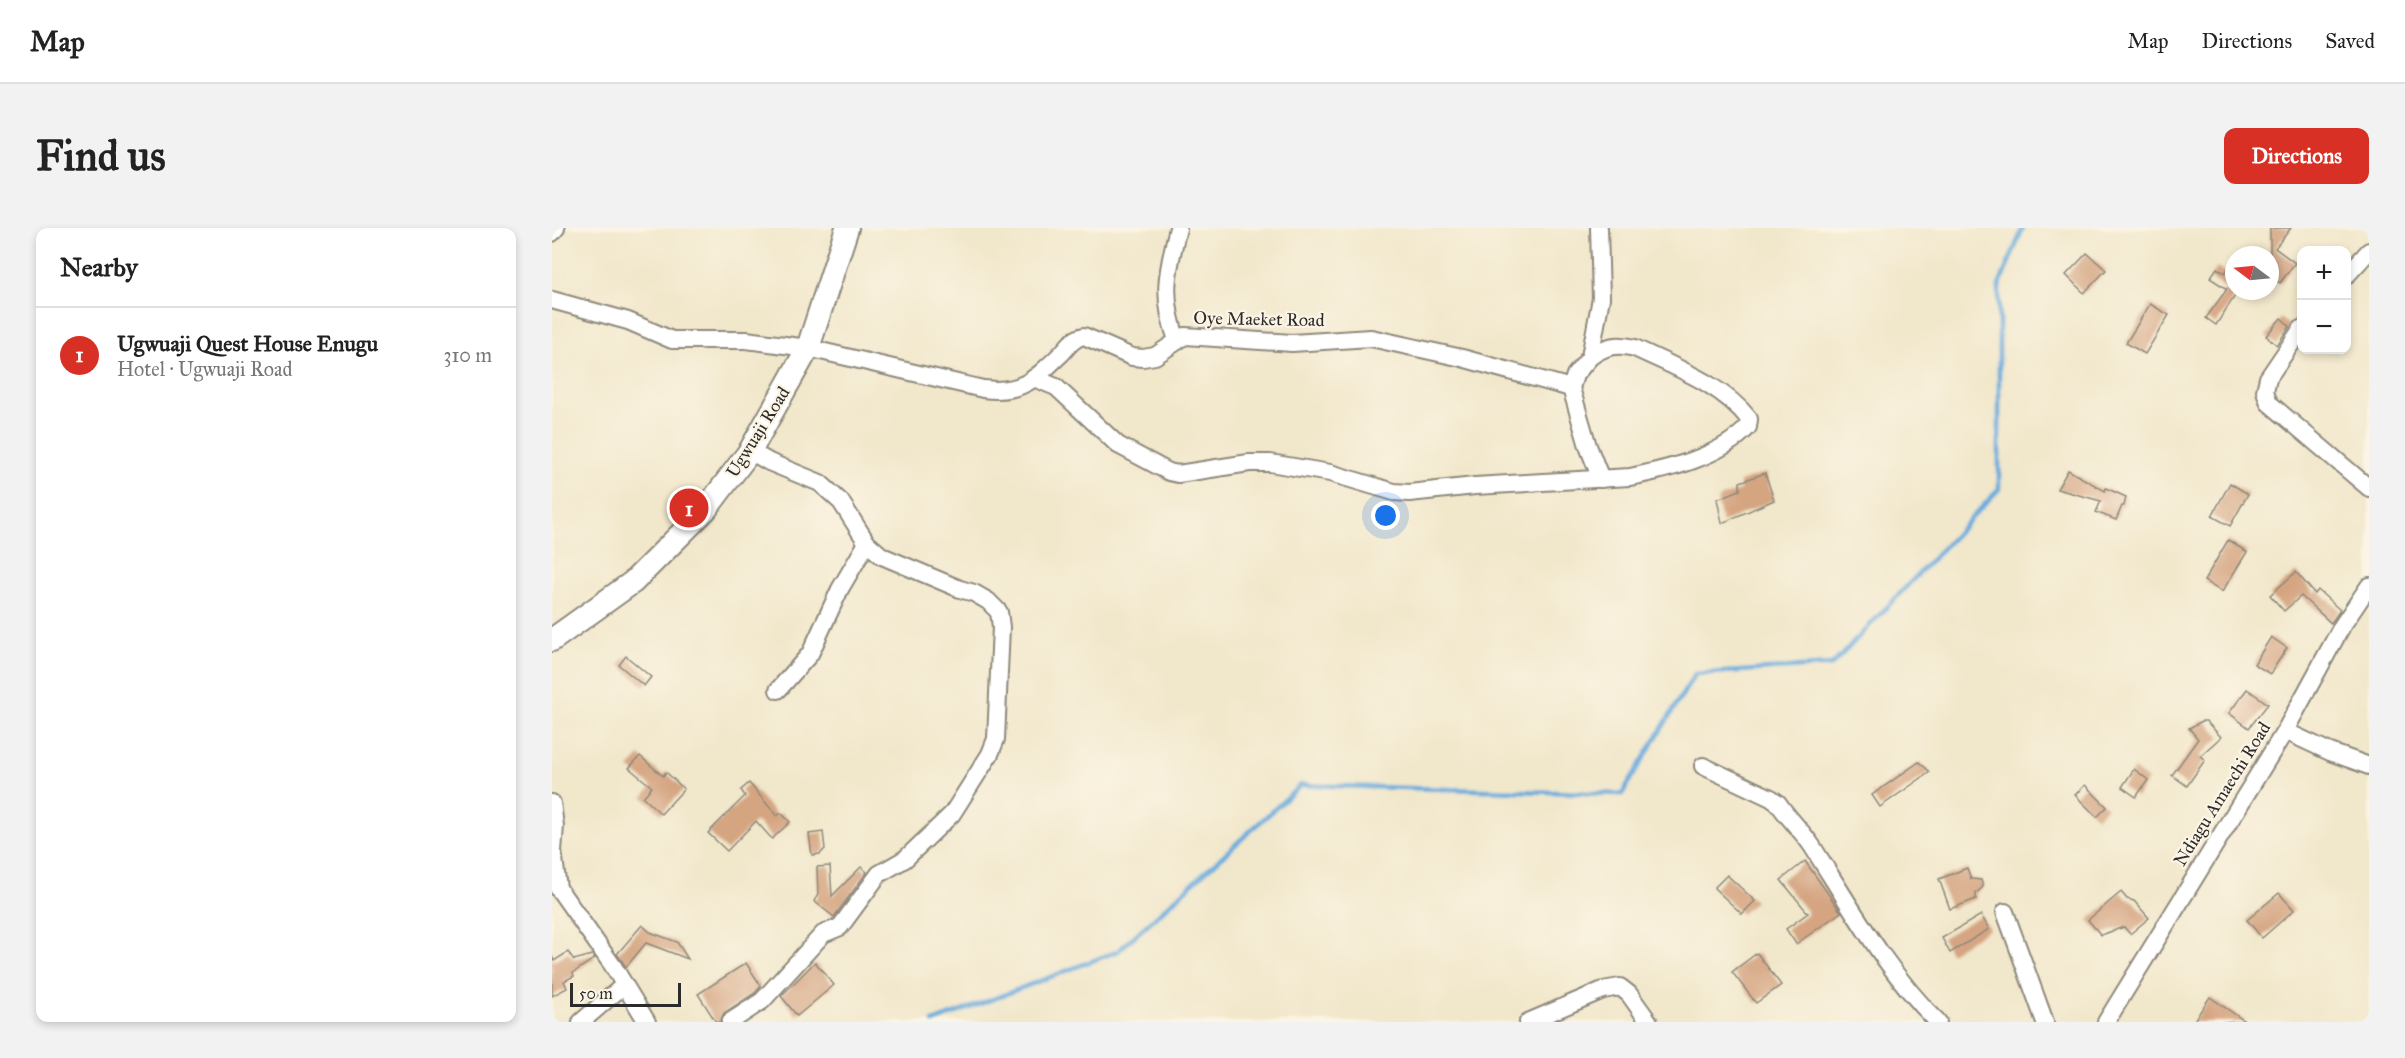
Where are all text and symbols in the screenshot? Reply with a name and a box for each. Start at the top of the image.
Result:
text: Map [30,24,85,59]
text: Map [2128,28,2169,54]
text: Directions [2202,28,2292,54]
text: Saved [2325,28,2375,54]
button: Directions [2224,128,2369,184]
text: Find us [36,130,166,182]
north arrow [2225,246,2279,300]
map controls [2297,246,2351,354]
button: + [2297,246,2351,300]
text: Nearby [60,251,138,283]
button: − [2297,300,2351,354]
street label: Oye Maeket Road [1193,307,1325,331]
text: Ugwuaji Quest House Enugu [117,330,378,357]
text: 1 [76,343,83,367]
text: 310 m [443,343,492,367]
text: Hotel · Ugwuaji Road [117,357,293,381]
street label: Ugwuaji Road [721,383,795,482]
pin: 1 [670,486,708,530]
your location [1371,501,1400,530]
street label: Ndiagu Amaechi Road [2169,718,2276,871]
scale bar [570,980,681,1008]
text: 50 m [579,984,613,1003]

